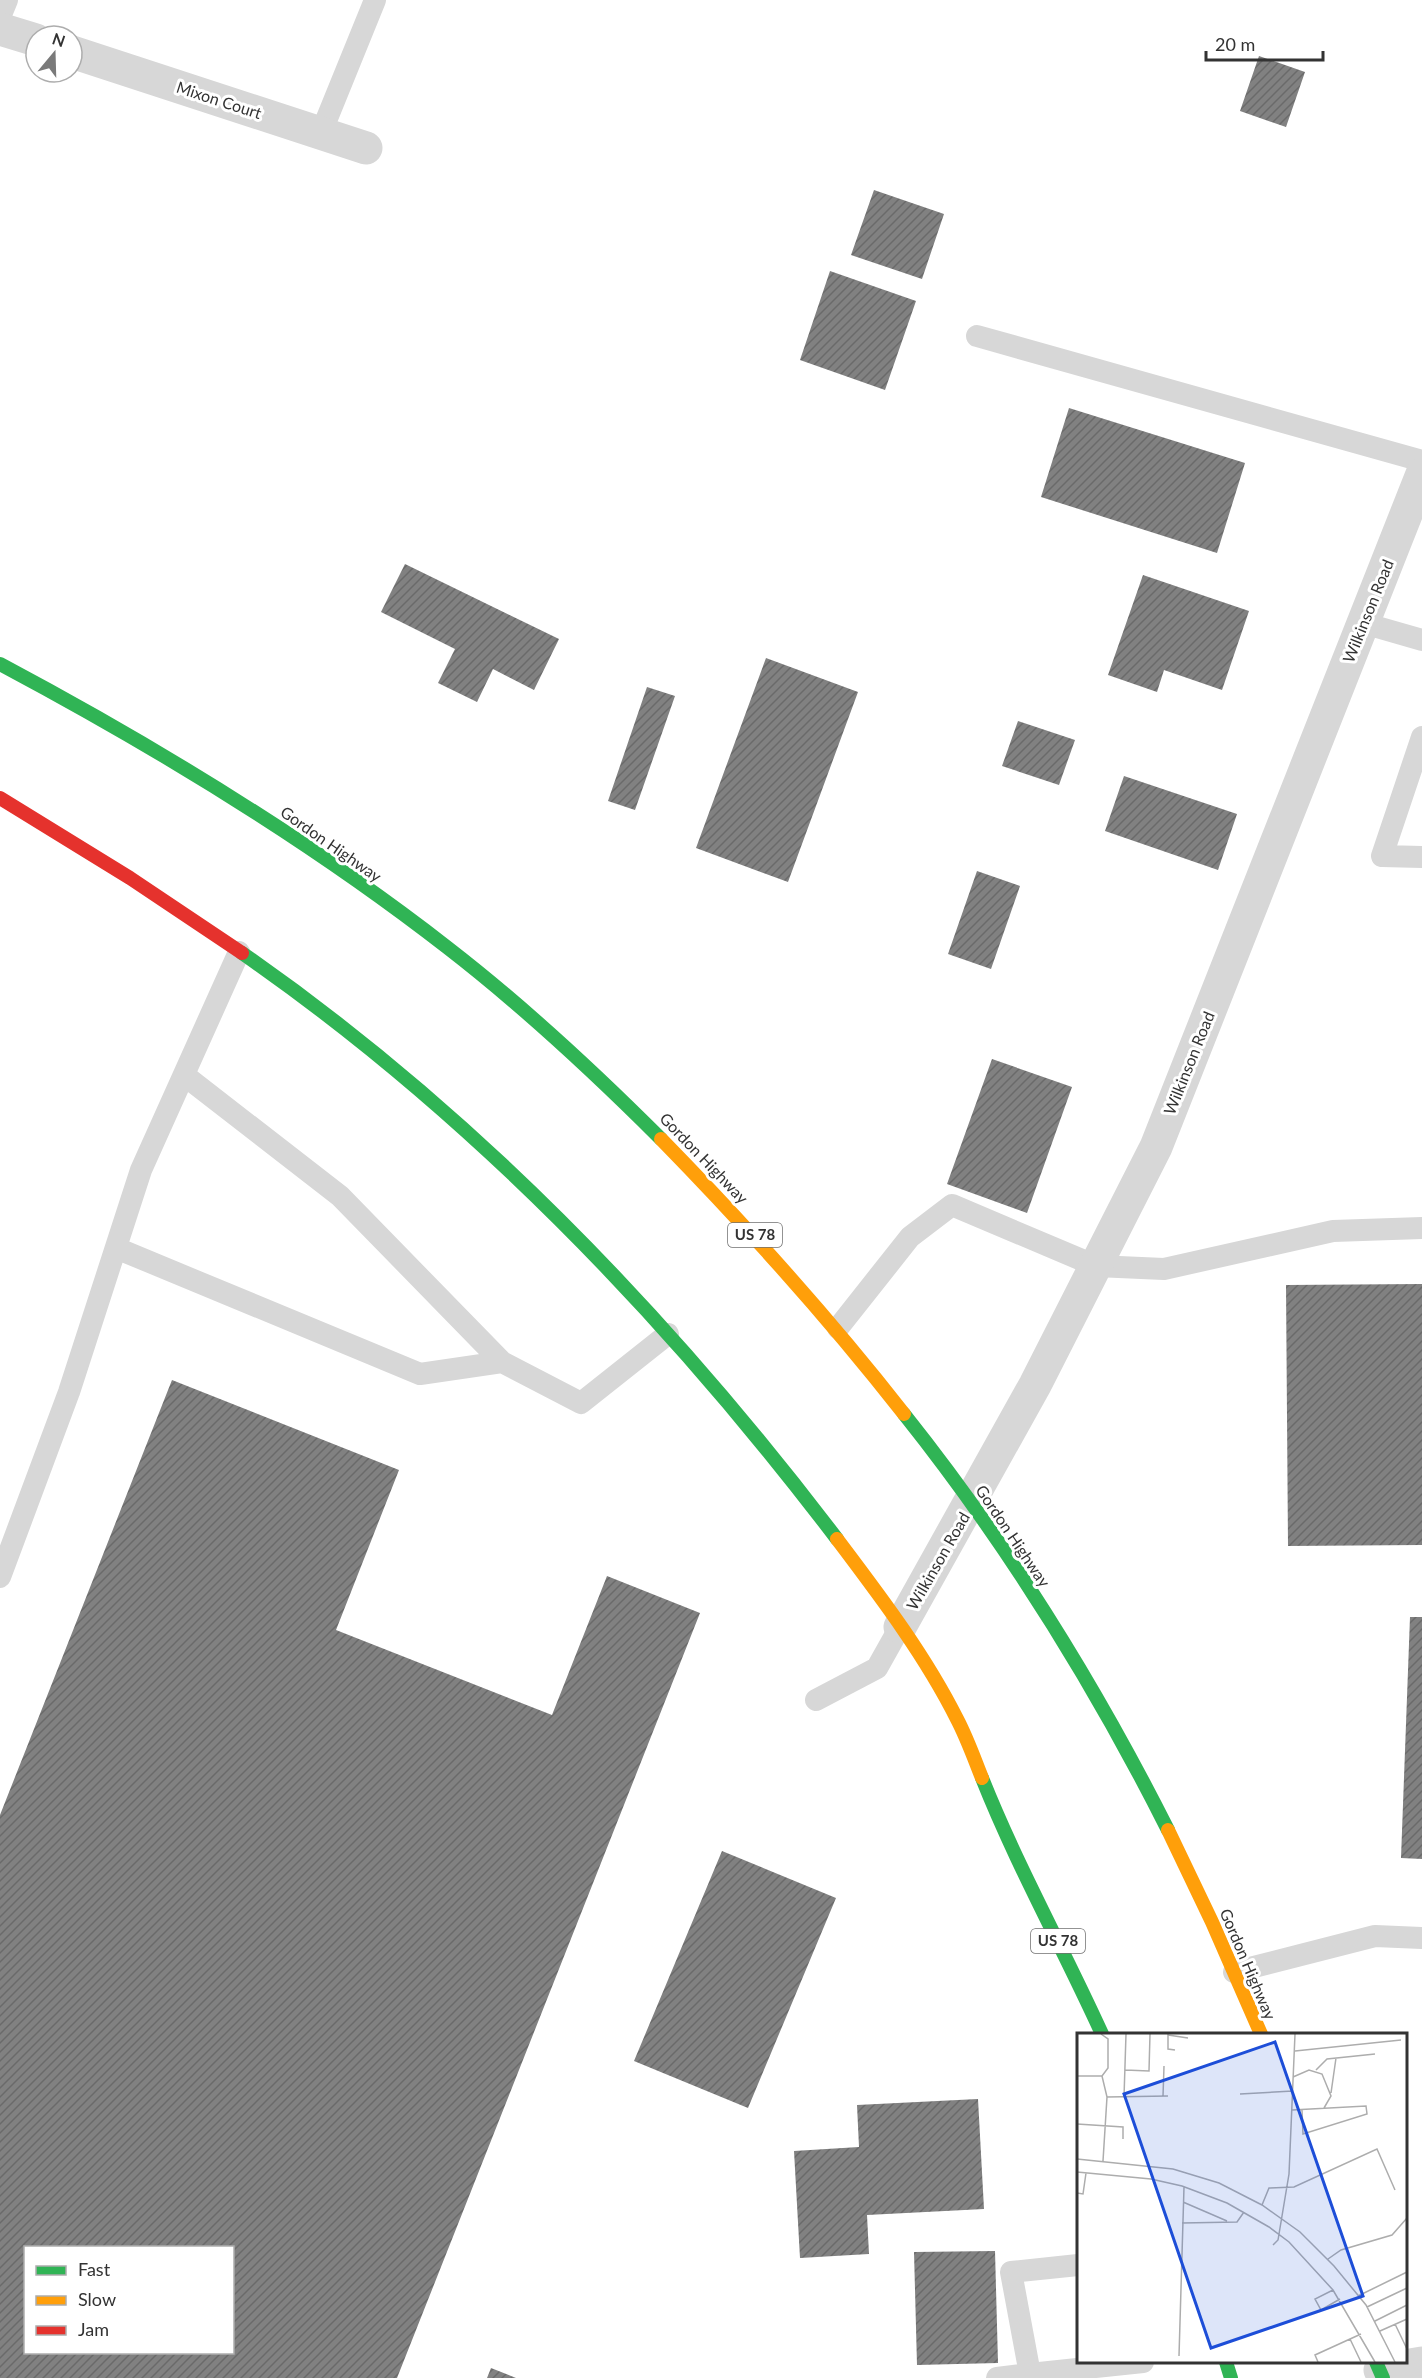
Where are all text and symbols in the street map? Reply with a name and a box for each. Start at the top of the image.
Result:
north arrow [24,24,84,84]
scale bar [1206,24,1323,62]
text: N [50,28,68,50]
text: 20 m [1215,33,1255,55]
street label: Mixon Court [174,77,264,122]
street label: Wilkinson Road [1338,556,1397,665]
street label: Gordon Highway [277,802,386,886]
street label: Wilkinson Road [1159,1008,1218,1117]
street label: Gordon Highway [656,1108,753,1208]
road number: US 78 [728,1223,782,1247]
street label: Gordon Highway [972,1481,1055,1591]
street label: Wilkinson Road [902,1509,973,1613]
street label: Gordon Highway [1216,1905,1281,2023]
road number: US 78 [1031,1929,1085,1953]
inset map [1077,2033,1407,2363]
legend [24,2246,234,2354]
text: Fast [78,2258,111,2280]
text: Slow [78,2288,116,2310]
text: Jam [78,2318,109,2340]

